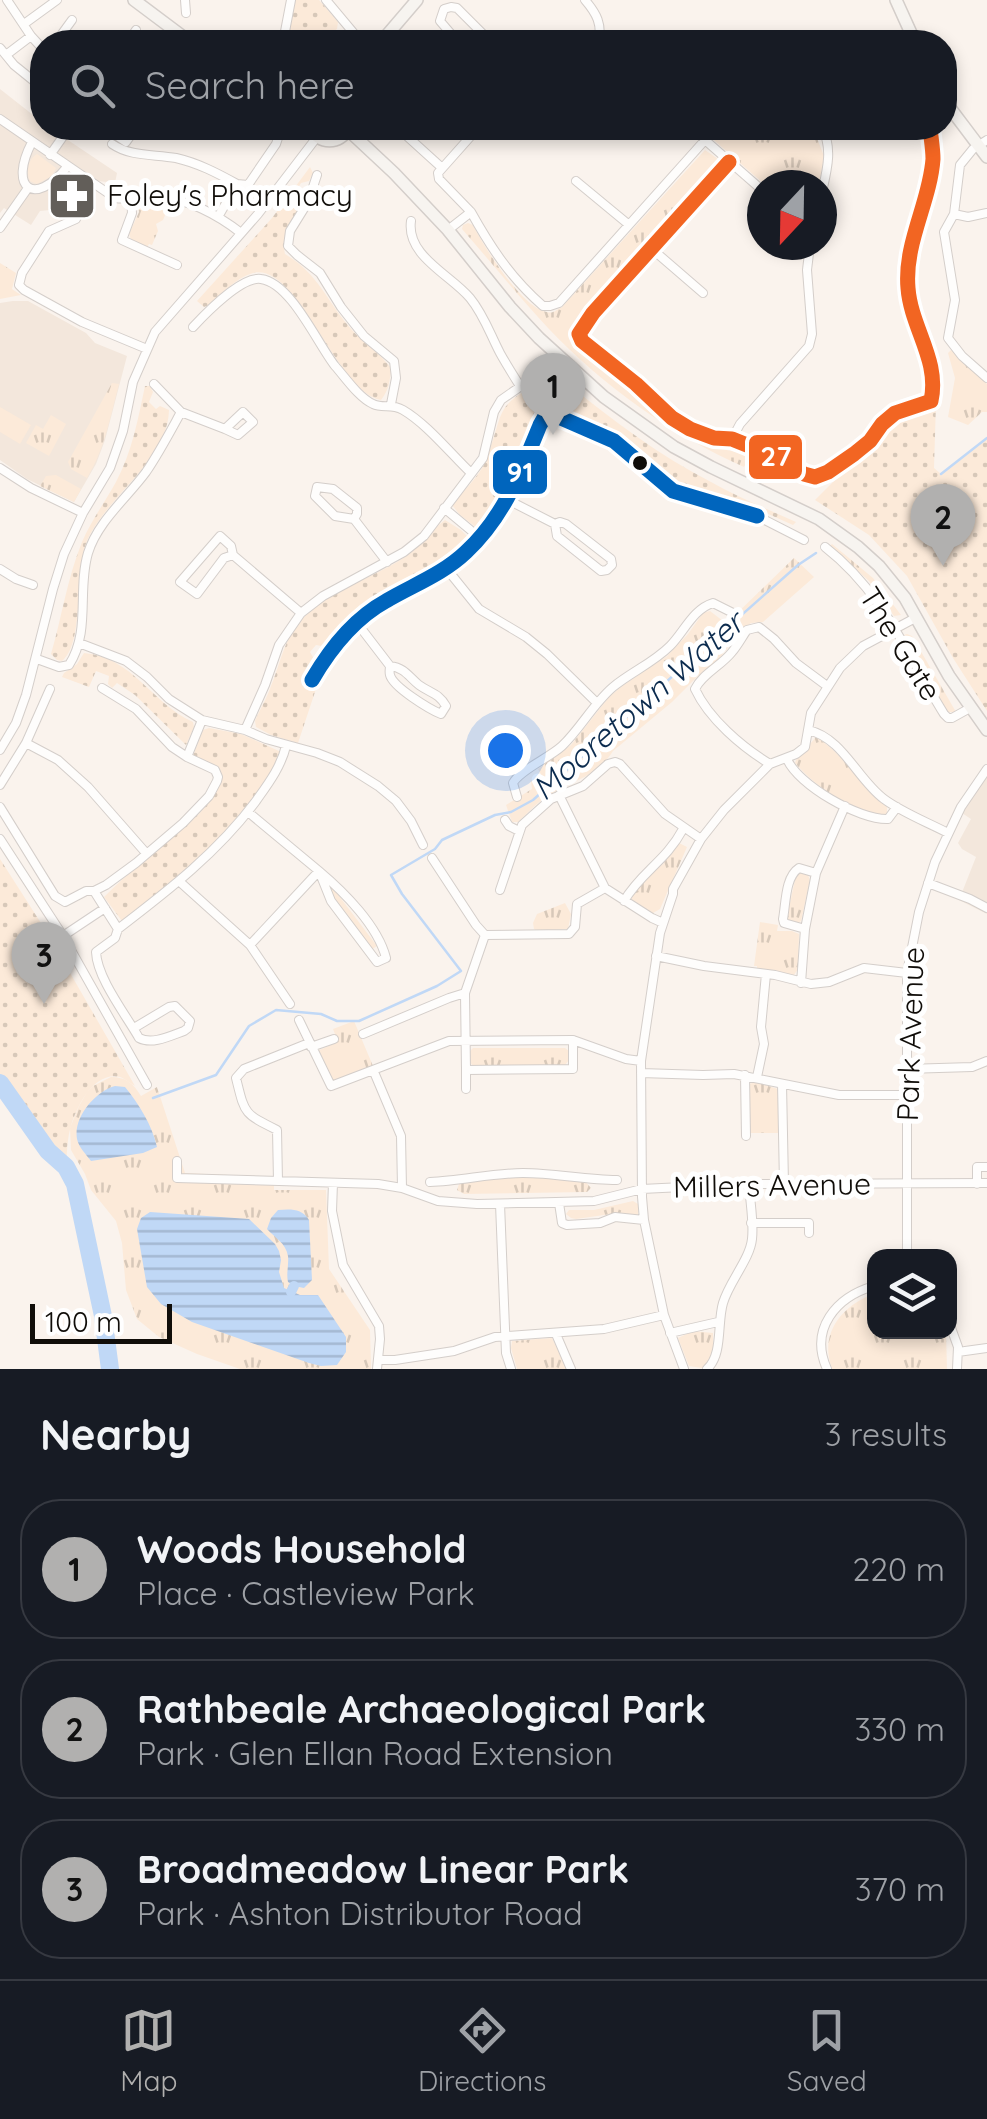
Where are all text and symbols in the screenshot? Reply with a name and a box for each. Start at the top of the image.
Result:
search box [30,30,957,140]
icon: search [65,58,120,113]
text: Search here [145,61,355,109]
pharmacy icon: Foley's Pharmacy [46,170,98,222]
north arrow [747,170,837,260]
place label: Foley's Pharmacy [107,176,353,214]
pin: 1 [520,352,586,435]
line badge: 27 [747,433,804,481]
text: 27 [760,438,792,473]
line badge: 91 [491,448,549,496]
unlabelled marker [630,453,650,473]
text: 91 [507,454,533,489]
pin: 2 [910,484,976,566]
street label: The Gate [851,580,951,707]
water label: Mooretown Water [523,600,754,808]
your location [480,725,531,776]
pin: 3 [12,922,76,1004]
street label: Park Avenue [888,946,932,1122]
street label: Millers Avenue [673,1164,871,1206]
map controls [867,1249,957,1339]
button: layers [867,1249,957,1339]
scale bar [30,1299,172,1344]
text: 100 m [45,1304,122,1339]
text: Nearby [40,1408,191,1461]
text: 3 results [825,1414,947,1454]
text: Woods Household [137,1525,466,1573]
text: 1 [68,1549,81,1589]
text: 220 m [853,1549,945,1589]
text: Place · Castleview Park [137,1573,475,1613]
text: Rathbeale Archaeological Park [137,1685,706,1733]
text: 2 [65,1709,84,1749]
text: 330 m [855,1709,945,1749]
text: Park · Glen Ellan Road Extension [137,1733,613,1773]
text: Broadmeadow Linear Park [137,1845,629,1893]
text: 3 [66,1869,83,1909]
text: 370 m [855,1869,945,1909]
text: Park · Ashton Distributor Road [137,1893,583,1933]
tab: Map [120,2003,177,2098]
tab: Directions [418,2003,546,2098]
tab: Saved [787,2003,867,2098]

